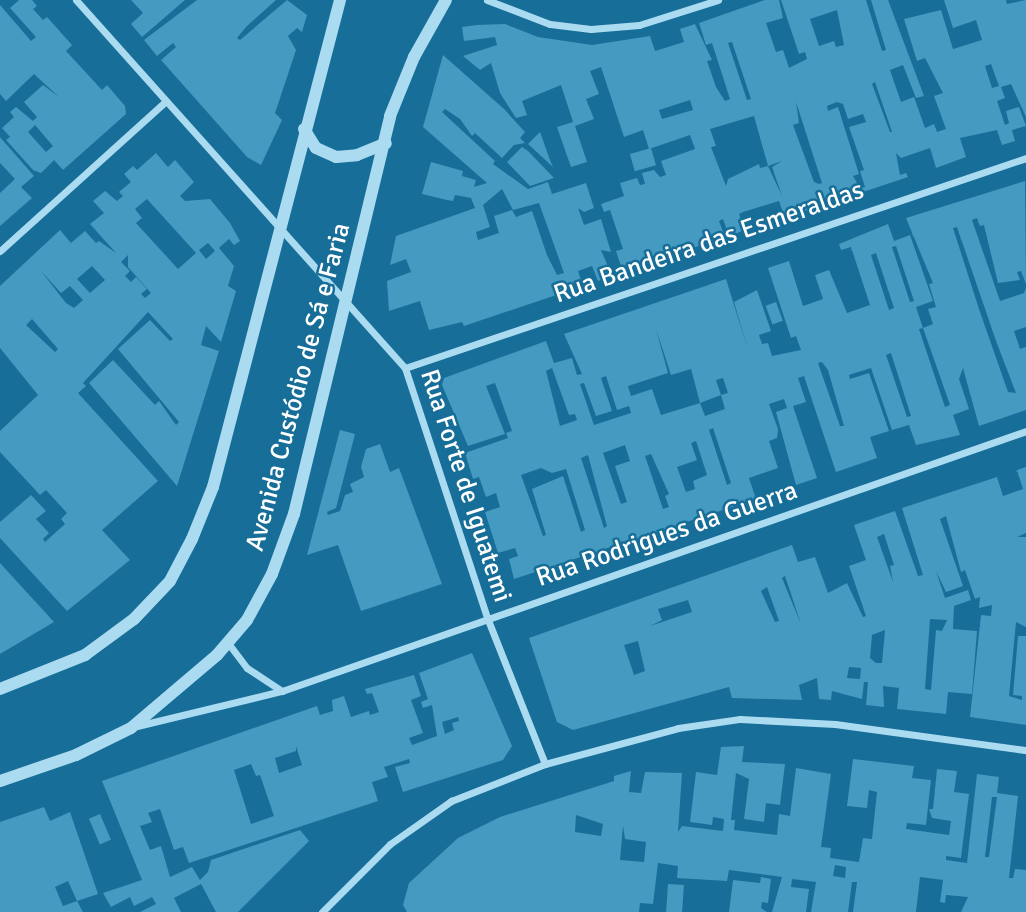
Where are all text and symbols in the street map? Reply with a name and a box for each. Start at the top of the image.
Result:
street label: Rua Bandeira das Esmeraldas [550,175,868,311]
street label: Avenida Custódio de Sá e Faria [240,220,358,554]
street label: Rua Forte de Iguatemi [413,366,517,606]
street label: Rua Rodrigues da Guerra [532,476,802,594]

